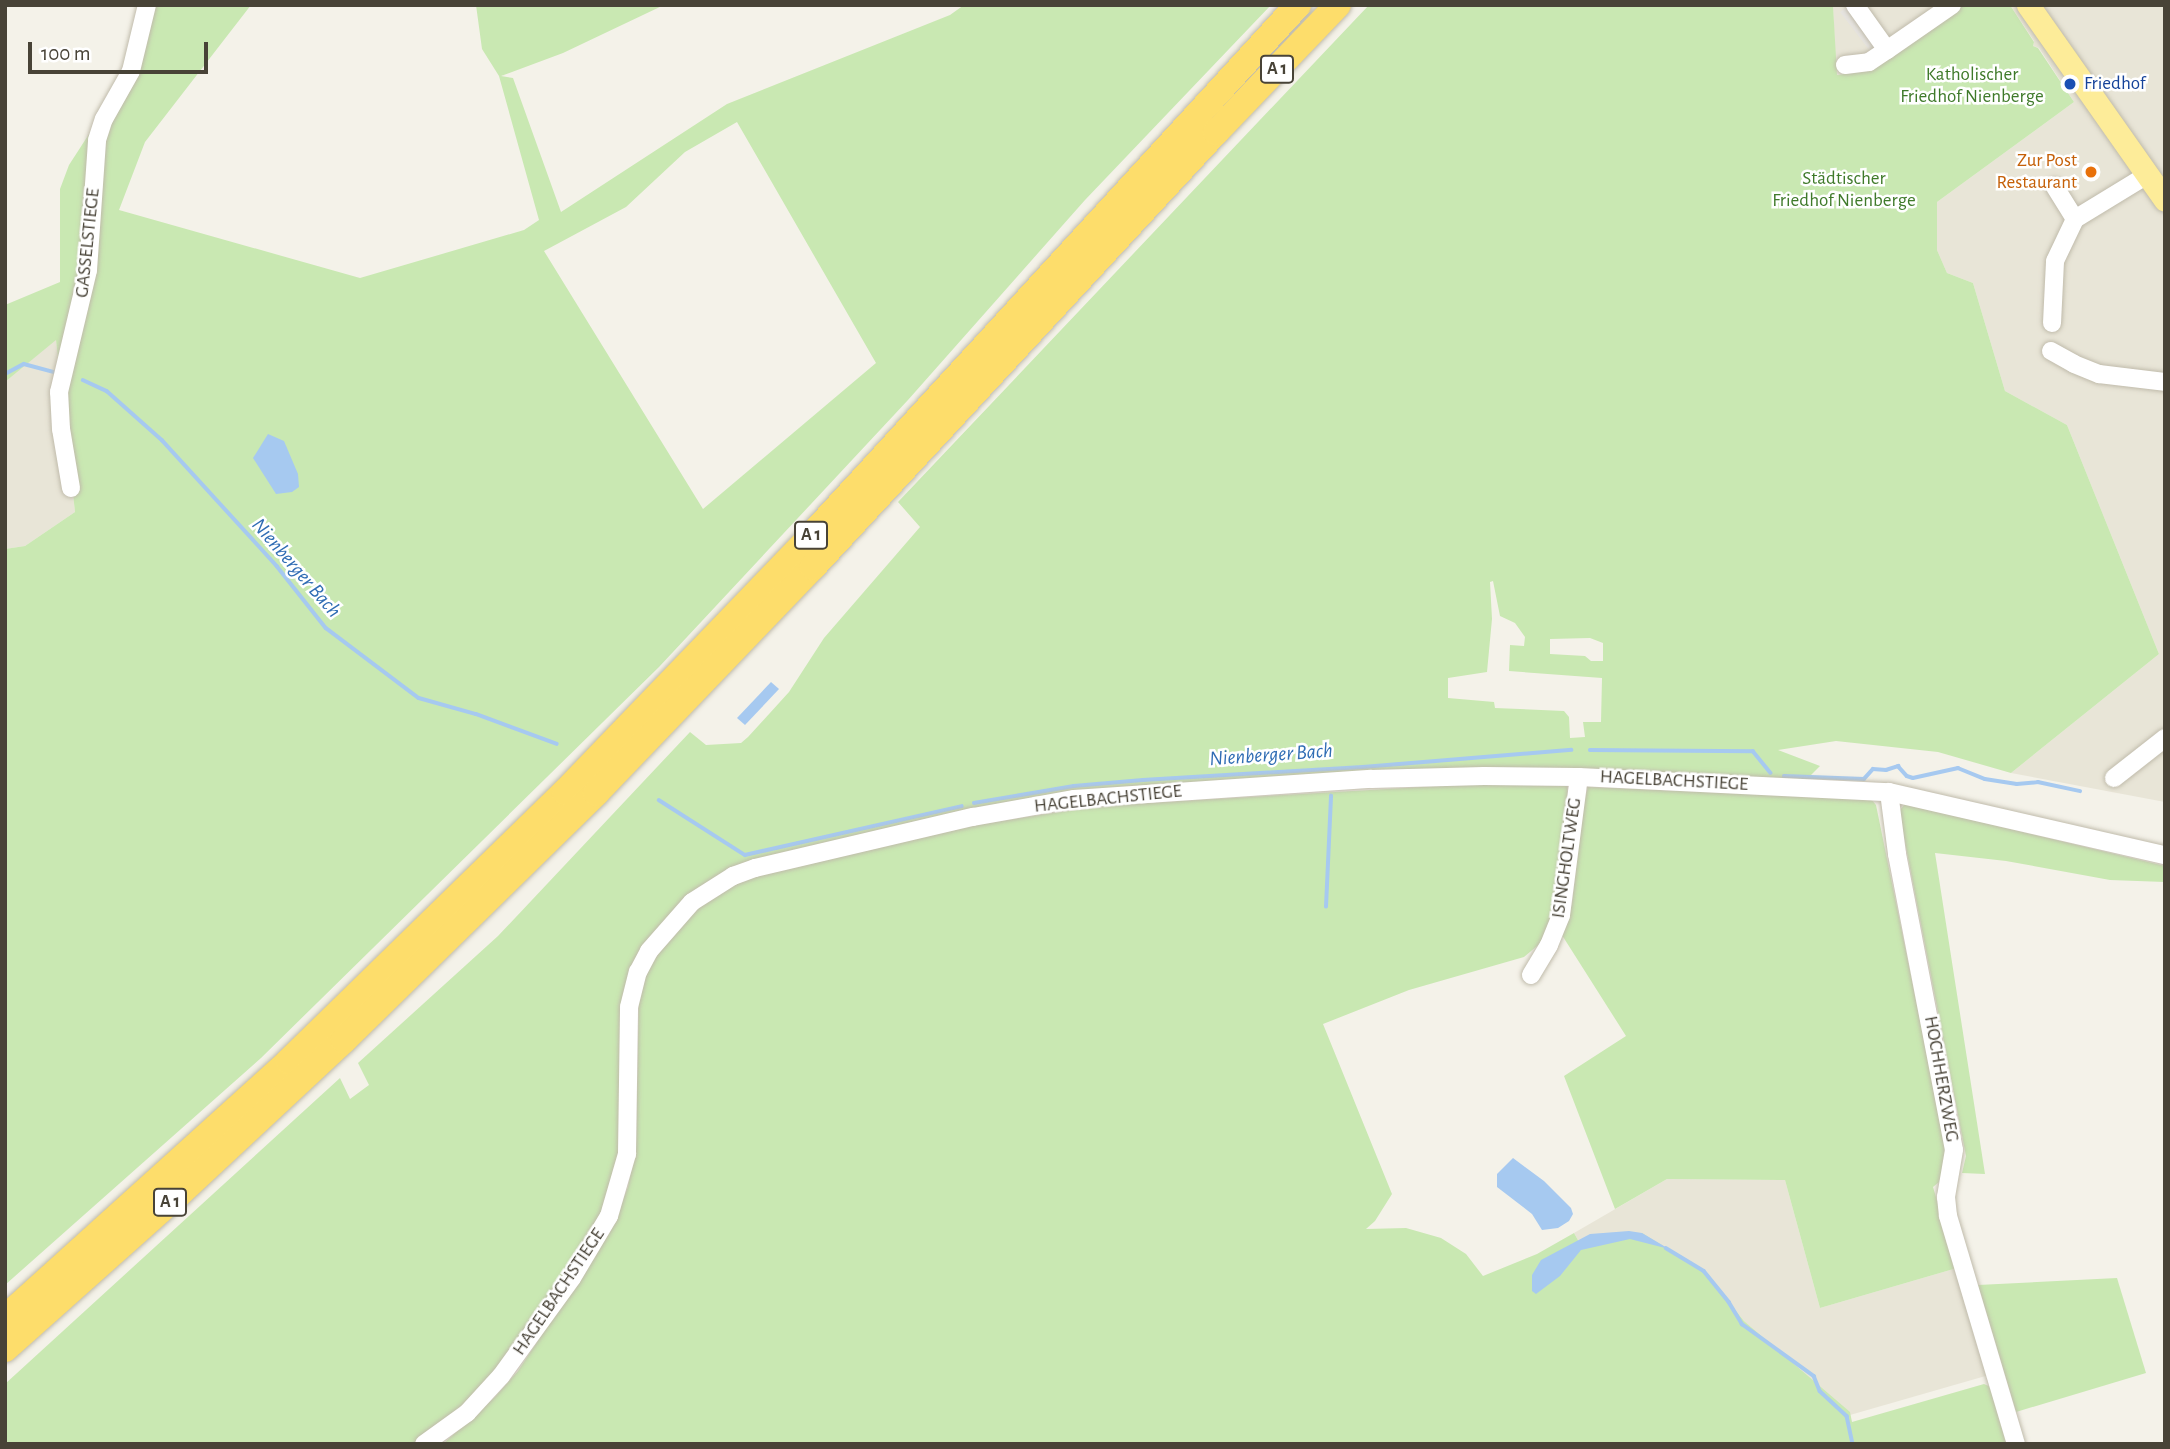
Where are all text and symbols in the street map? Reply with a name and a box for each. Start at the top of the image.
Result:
scale bar [32,28,212,72]
text: 100 m [41,43,91,64]
road number: A 1 [1260,55,1294,84]
park label: Katholischer Friedhof Nienberge [1900,64,2044,108]
place label: Friedhof [2084,73,2145,95]
marker: Friedhof [2062,76,2078,92]
place label: Zur Post Restaurant [1997,150,2077,194]
marker: Zur Post Restaurant [2083,164,2099,180]
park label: Städtischer Friedhof Nienberge [1772,168,1916,212]
street label: GASSELSTIEGE [71,187,105,299]
water label: Nienberger Bach [246,513,346,623]
road number: A 1 [794,520,828,550]
water label: Nienberger Bach [1208,738,1334,772]
street label: HAGELBACHSTIEGE [1599,766,1749,796]
street label: HAGELBACHSTIEGE [1033,780,1183,818]
street label: ISINGHOLTWEG [1547,796,1587,920]
street label: HOCHHERZWEG [1919,1014,1963,1144]
road number: A 1 [152,1188,188,1217]
street label: HAGELBACHSTIEGE [508,1224,610,1360]

